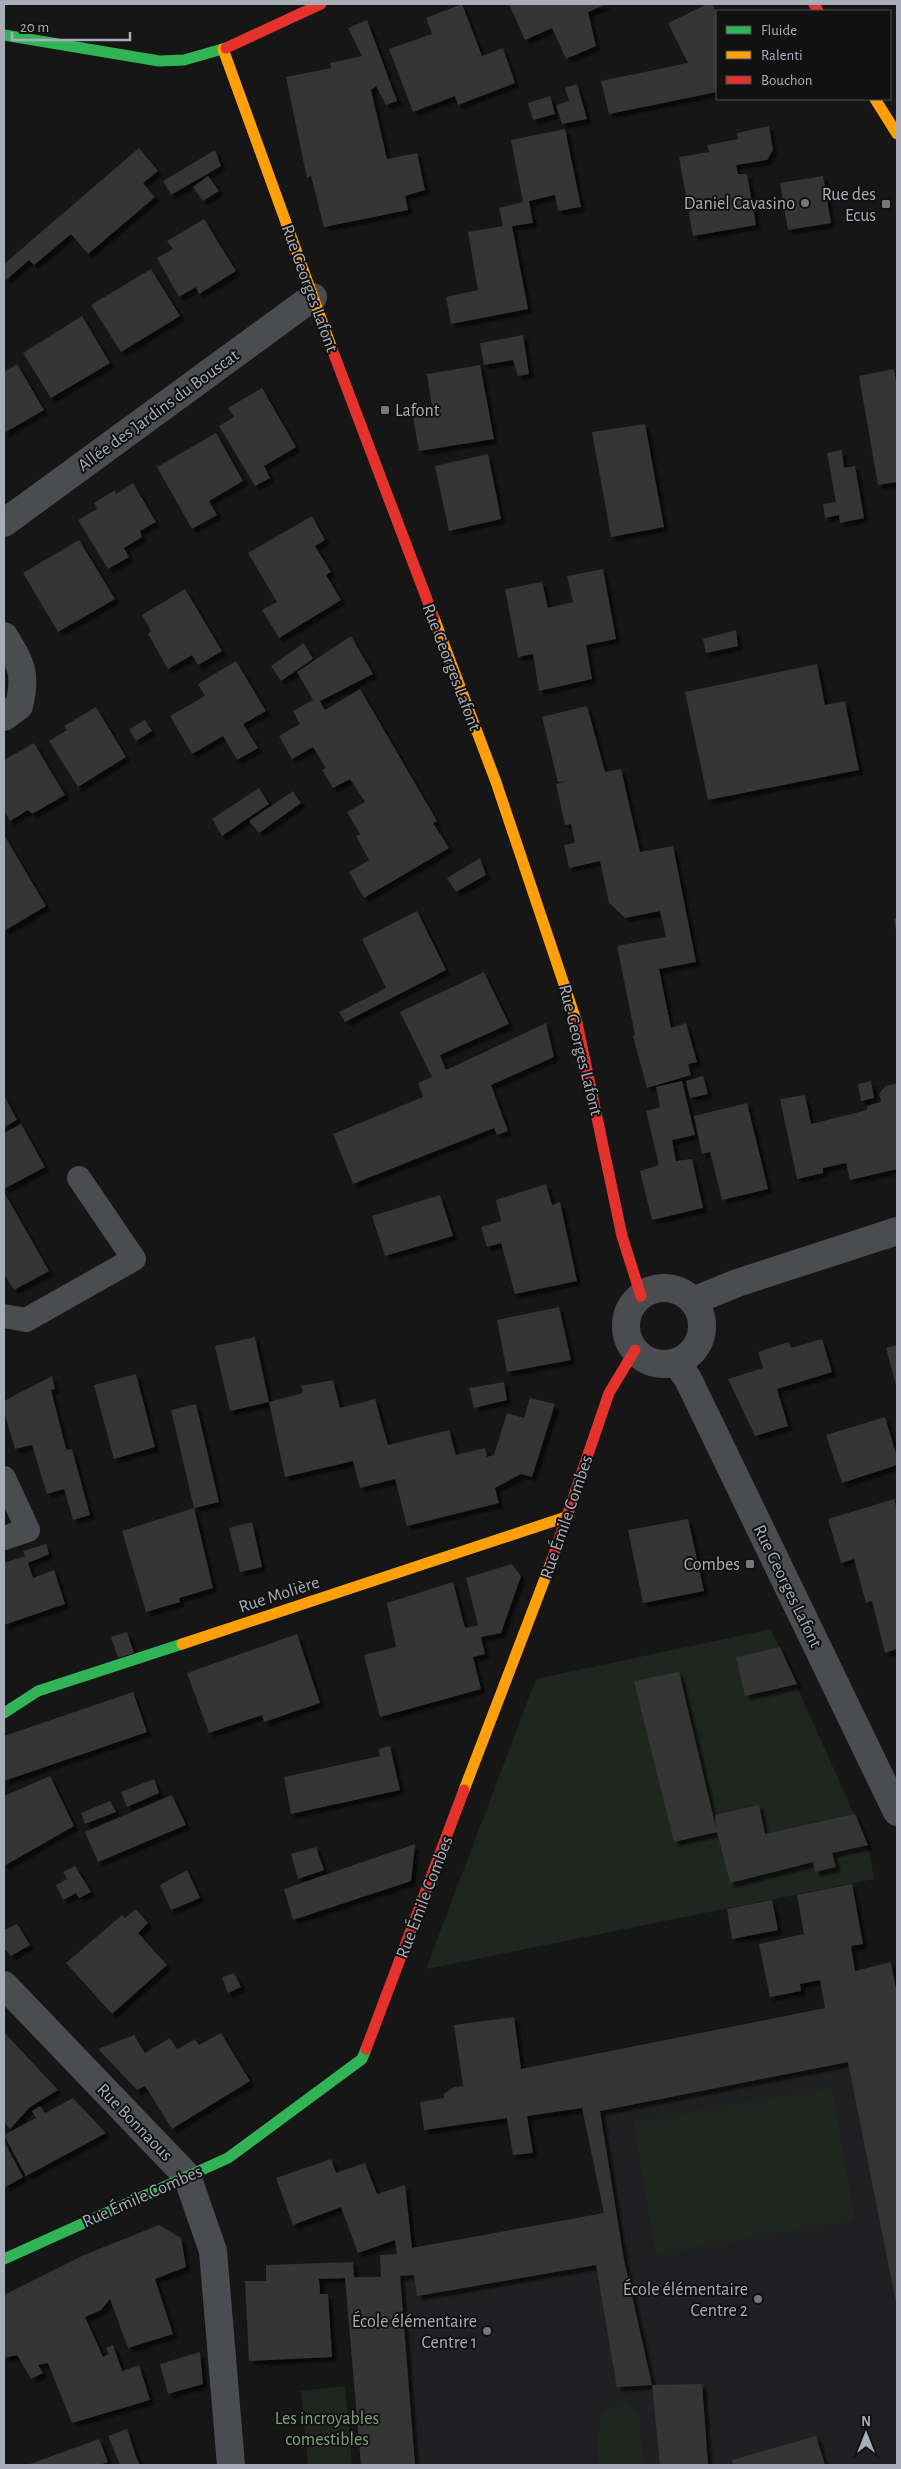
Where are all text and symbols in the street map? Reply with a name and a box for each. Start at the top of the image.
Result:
scale bar [12,10,130,42]
legend [716,10,891,100]
text: 20 m [20,20,49,35]
text: Fluide [761,23,797,38]
text: Ralenti [761,48,803,63]
text: Bouchon [761,73,812,88]
place label: Rue des Ecus [822,186,876,225]
place label: Daniel Cavasino [684,195,795,213]
marker: Daniel Cavasino [799,197,811,209]
marker: Rue des Ecus [880,198,892,210]
street label: Rue Georges Lafont [278,222,341,355]
street label: Allée des Jardins du Bouscat [75,346,243,475]
place label: Lafont [395,402,440,420]
marker: Lafont [379,404,391,416]
street label: Rue Georges Lafont [419,601,484,734]
street label: Rue Georges Lafont [555,983,605,1118]
street label: Rue Émile Combes [535,1452,597,1581]
street label: Rue Georges Lafont [750,1522,825,1651]
place label: Combes [684,1556,740,1574]
marker: Combes [744,1558,756,1570]
street label: Rue Molière [237,1573,322,1616]
street label: Rue Émile Combes [391,1833,457,1961]
street label: Rue Bonnaous [93,2081,175,2165]
street label: Rue Émile Combes [78,2160,205,2231]
place label: École élémentaire Centre 2 [623,2278,748,2320]
marker: École élémentaire Centre 2 [752,2293,764,2305]
place label: École élémentaire Centre 1 [352,2310,477,2352]
marker: École élémentaire Centre 1 [481,2325,493,2337]
north arrow [841,2409,891,2459]
park label: Les incroyables comestibles [275,2410,379,2449]
text: N [861,2415,871,2429]

